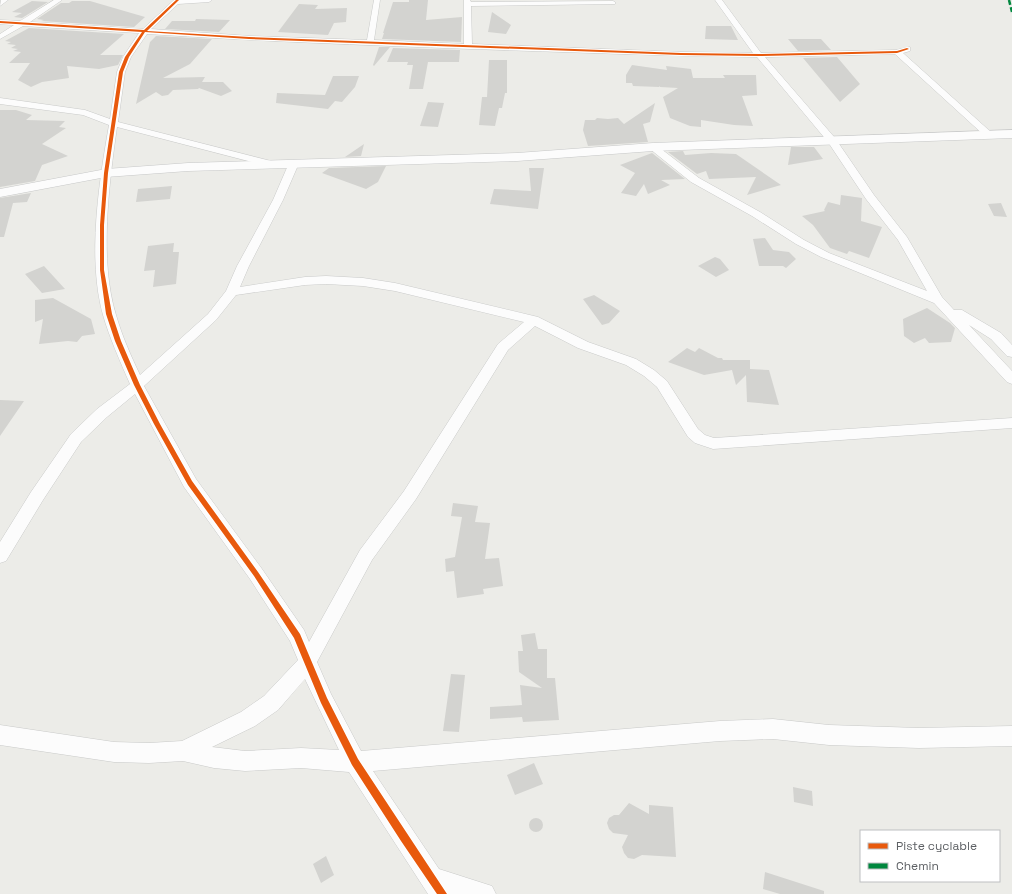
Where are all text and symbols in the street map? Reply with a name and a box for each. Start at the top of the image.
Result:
legend [860,830,1000,882]
text: Piste cyclable [896,838,977,854]
text: Chemin [896,858,939,874]

